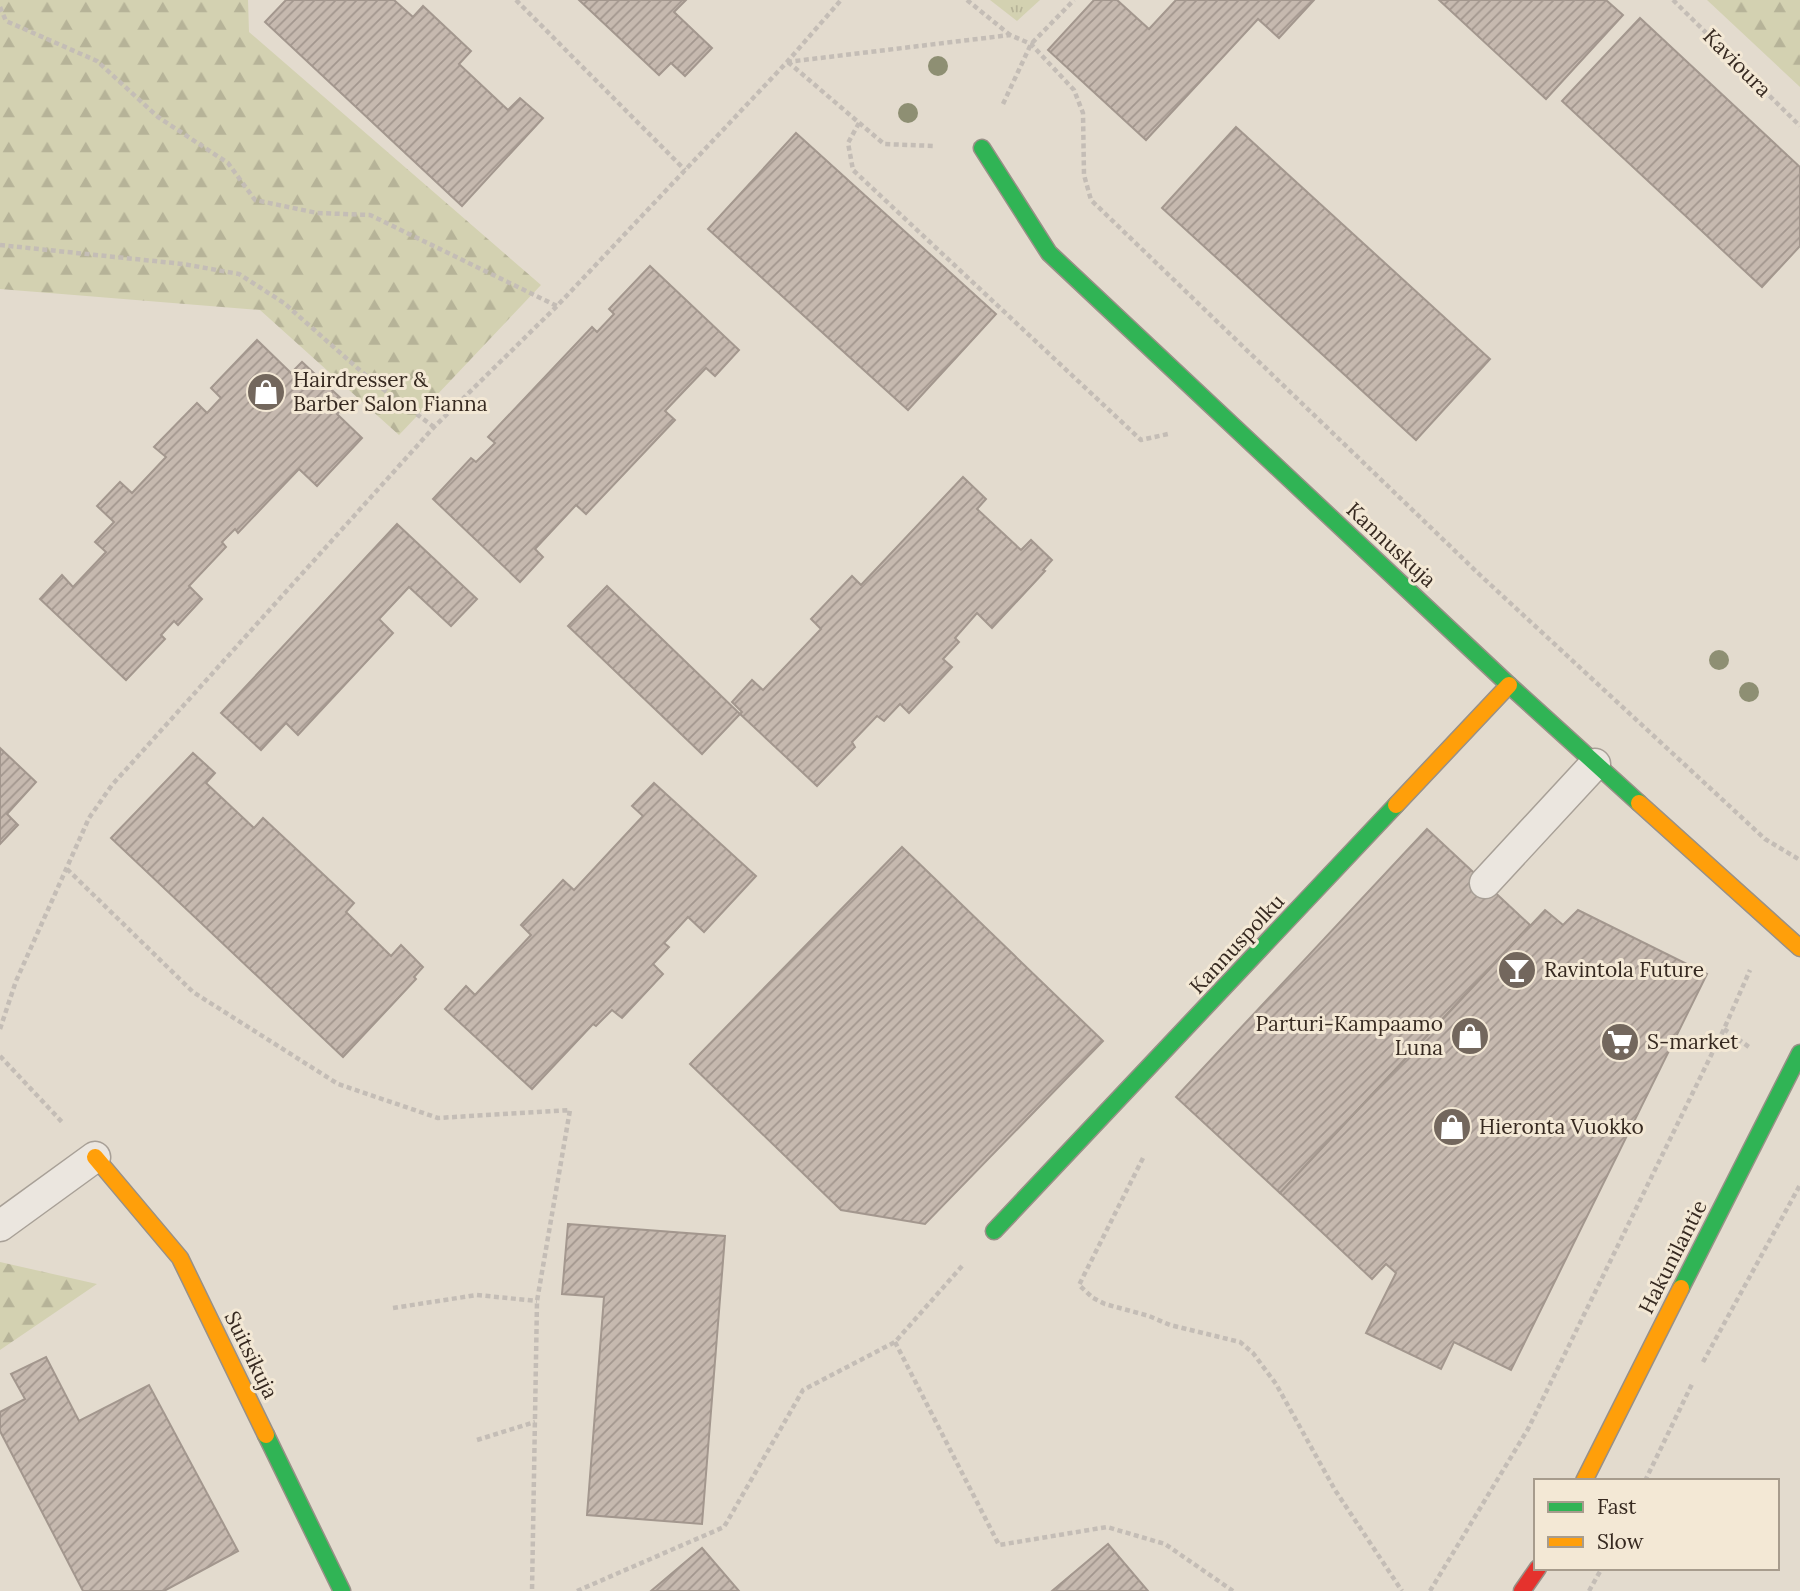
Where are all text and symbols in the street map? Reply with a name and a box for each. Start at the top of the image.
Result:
street label: Kavioura [1697,23,1777,103]
place label: Hairdresser & Barber Salon Fianna [293,366,488,417]
shop icon: Hairdresser & Barber Salon Fianna [245,371,287,413]
street label: Kannuskuja [1341,496,1442,593]
street label: Kannuspolku [1183,888,1290,999]
bar icon: Ravintola Future [1496,949,1538,991]
place label: Ravintola Future [1544,956,1704,983]
place label: Parturi-Kampaamo Luna [1256,1010,1443,1061]
shop icon: Parturi-Kampaamo Luna [1449,1015,1491,1057]
supermarket icon: S-market [1599,1021,1641,1063]
place label: S-market [1647,1028,1739,1055]
shop icon: Hieronta Vuokko [1431,1106,1473,1148]
place label: Hieronta Vuokko [1479,1113,1644,1140]
street label: Hakunilantie [1632,1195,1713,1318]
street label: Suitsikuja [219,1306,284,1403]
legend [1534,1479,1779,1570]
text: Fast [1597,1493,1637,1520]
text: Slow [1597,1528,1644,1555]

